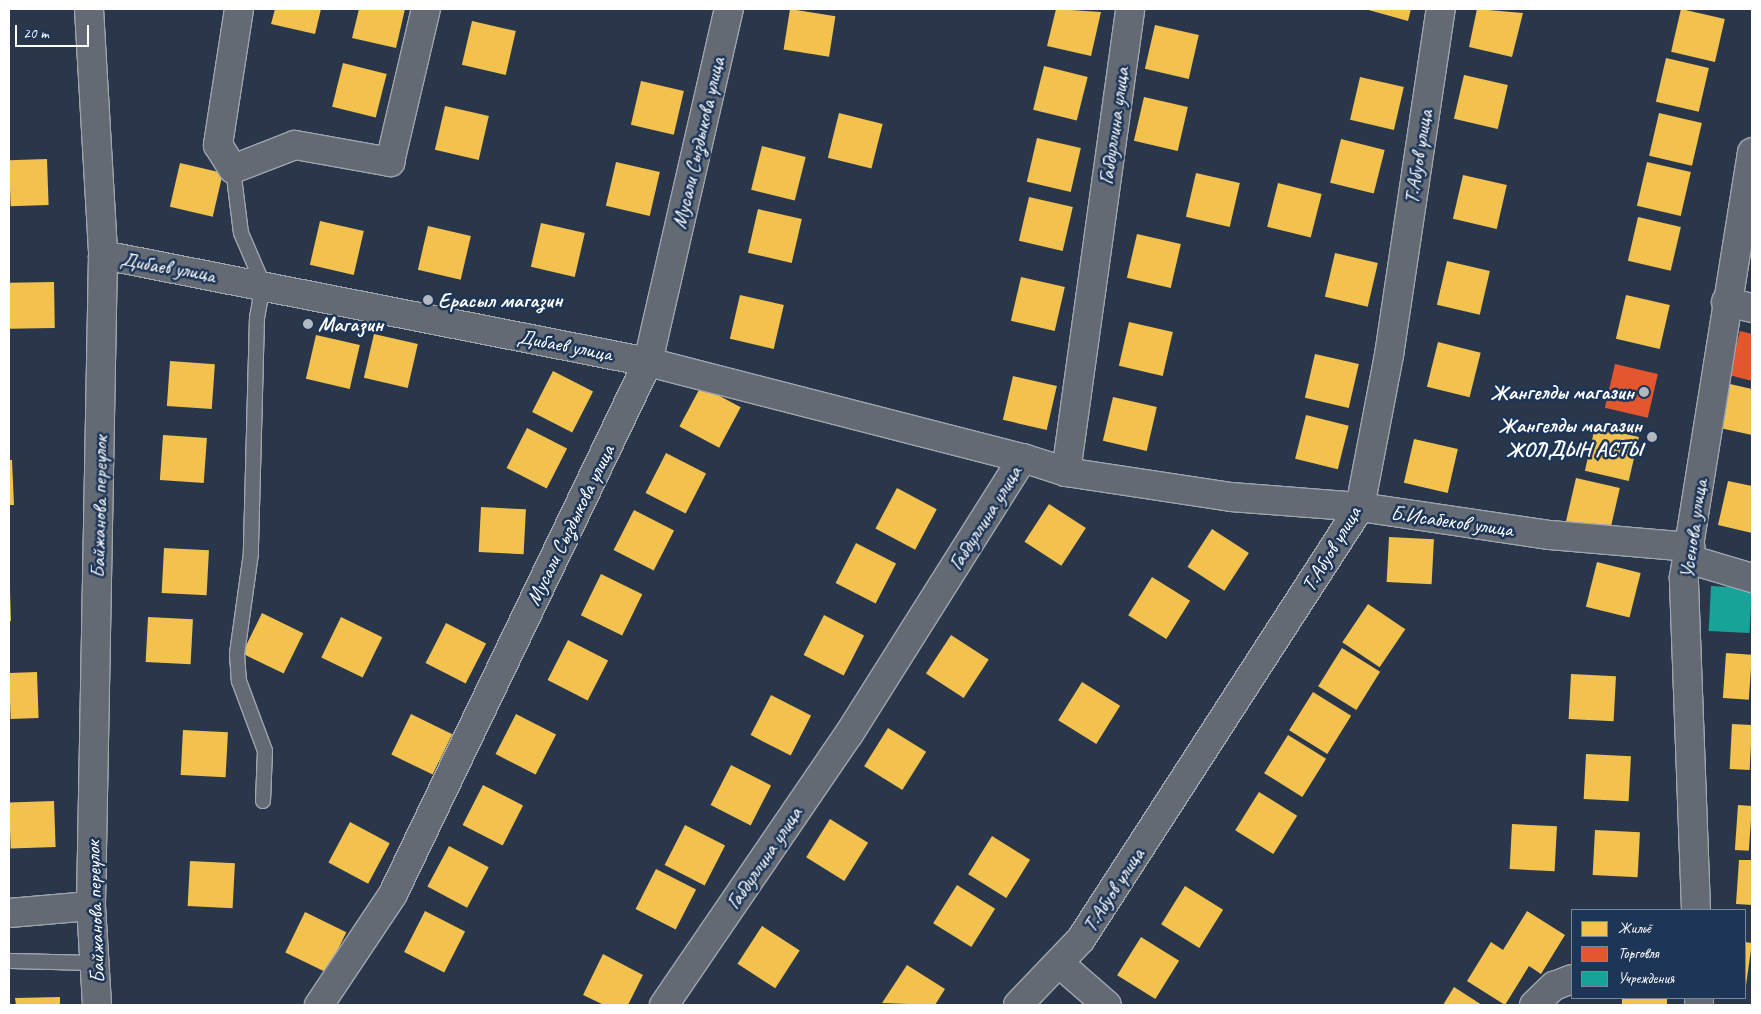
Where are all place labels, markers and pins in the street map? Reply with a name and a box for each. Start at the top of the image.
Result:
place label: Ерасыл магазин [438,287,561,313]
marker: Ерасыл магазин [422,294,434,306]
place label: Магазин [318,311,383,337]
marker: Магазин [302,318,314,330]
place label: Жангелды магазин [1490,379,1634,405]
marker: Жангелды магазин [1638,386,1650,398]
place label: Жангелды магазин ЖОЛДЫН АСТЫ [1498,412,1642,462]
marker: Жангелды магазин ЖОЛДЫН АСТЫ [1646,431,1658,443]

